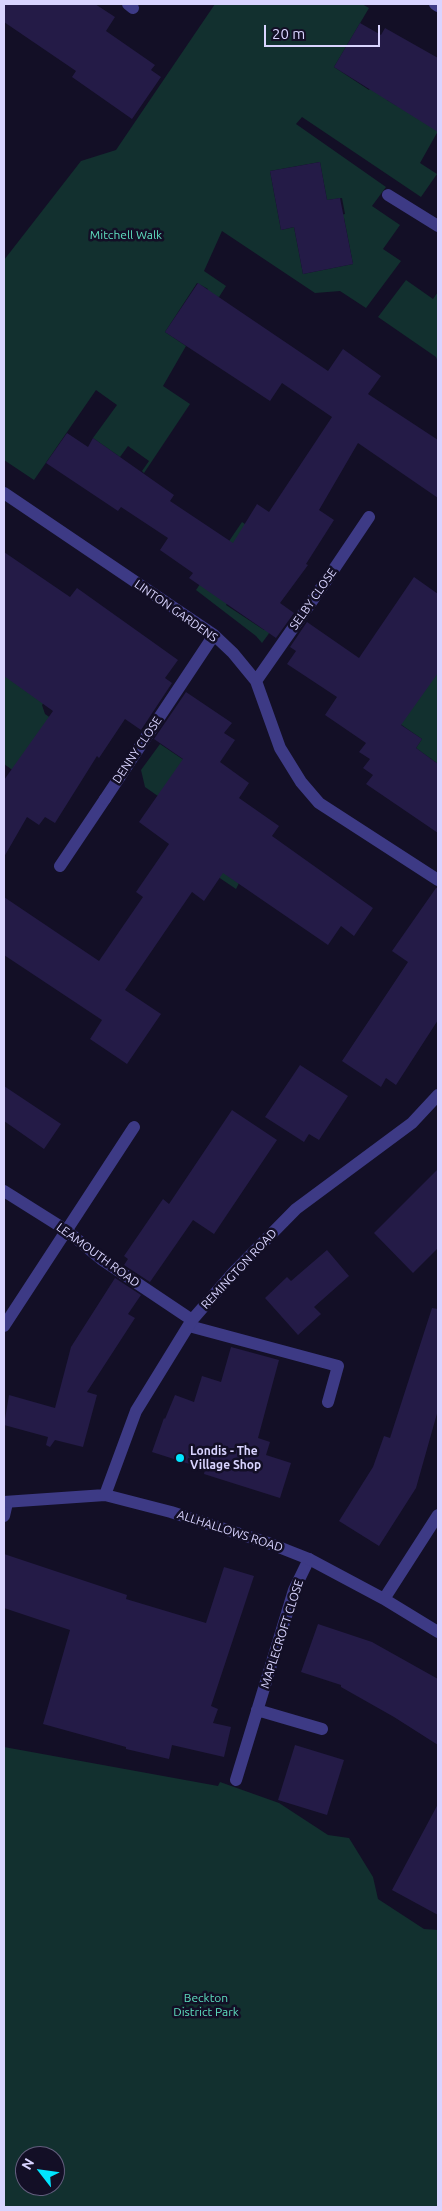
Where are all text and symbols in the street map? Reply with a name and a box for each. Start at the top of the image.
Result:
scale bar [267,15,383,47]
text: 20 m [272,25,305,42]
park label: Mitchell Walk [90,228,162,242]
street label: SELBY CLOSE [287,566,339,632]
street label: LINTON GARDENS [132,577,220,645]
street label: DENNY CLOSE [109,714,165,786]
street label: LEAMOUTH ROAD [54,1220,142,1290]
street label: REMINGTON ROAD [198,1226,280,1312]
place label: Londis - The Village Shop [190,1444,261,1472]
marker: Londis - The Village Shop [174,1452,186,1464]
street label: ALLHALLOWS ROAD [175,1507,285,1555]
street label: MAPLECROFT CLOSE [258,1578,306,1690]
park label: Beckton District Park [173,1991,239,2019]
north arrow [15,2146,65,2196]
text: N [18,2155,37,2173]

